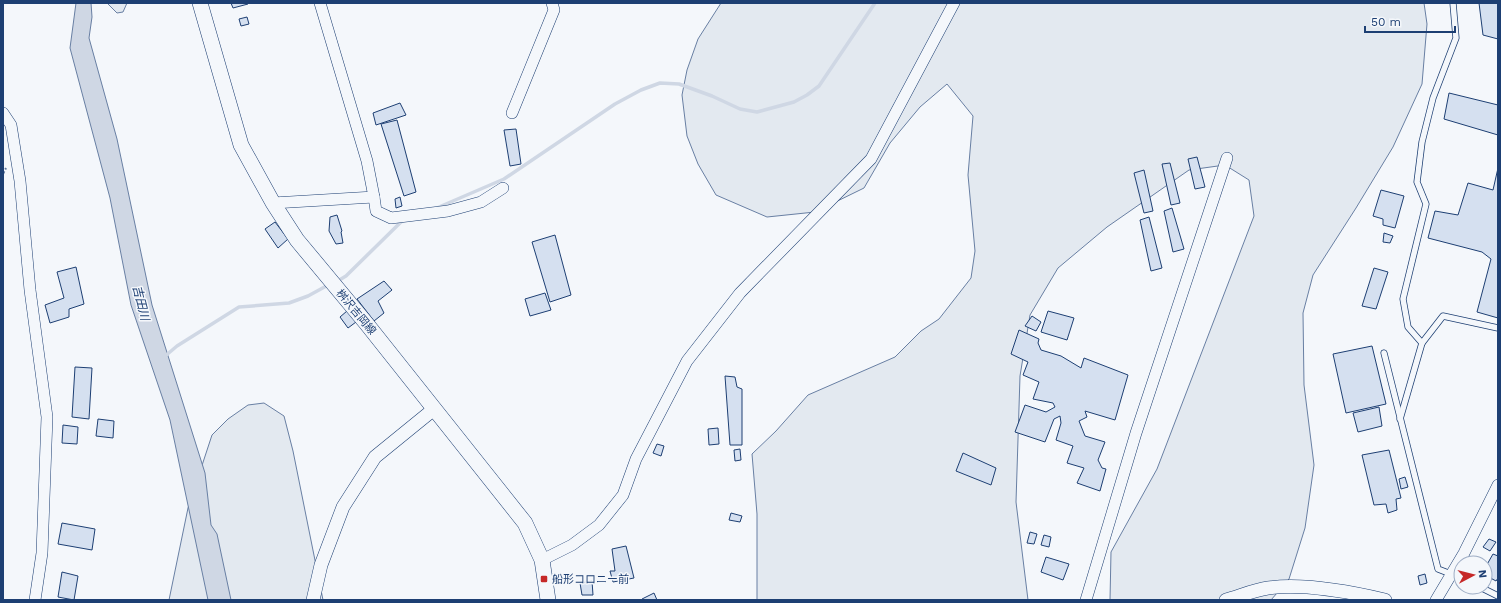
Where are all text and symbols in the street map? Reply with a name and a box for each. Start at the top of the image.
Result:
scale bar [1365,8,1455,34]
text: 50 m [1371,15,1401,29]
water label: 吉田川 [130,284,153,324]
street label: 桝沢吉岡線 [333,287,379,337]
north arrow [1453,555,1493,595]
text: N [1475,569,1489,579]
place label: 船形コロニー前 [552,573,629,586]
marker: 船形コロニー前 [539,574,549,584]

